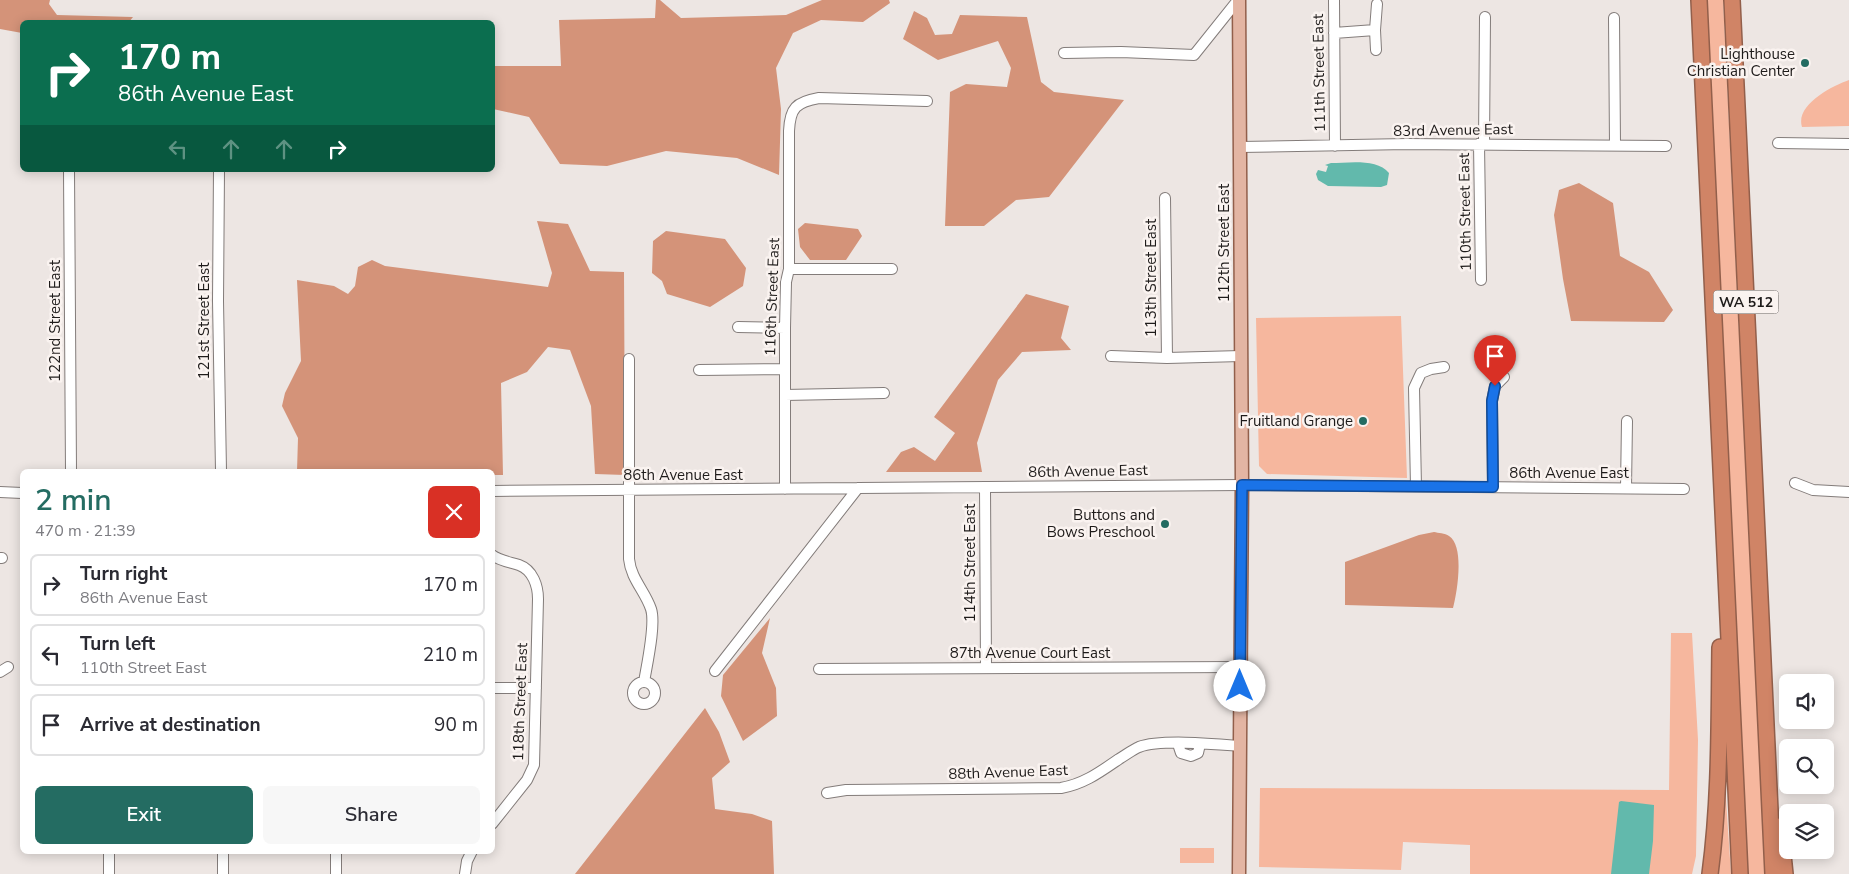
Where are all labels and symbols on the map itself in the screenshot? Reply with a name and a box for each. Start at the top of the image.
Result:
street label: 111th Street East [1308,13,1330,132]
place label: Lighthouse Christian Center [1687,44,1796,81]
marker: Lighthouse Christian Center [1799,57,1811,69]
street label: 83rd Avenue East [1393,119,1514,141]
street label: 110th Street East [1454,152,1476,271]
street label: 112th Street East [1214,183,1234,302]
street label: 113th Street East [1141,218,1161,337]
street label: 116th Street East [760,237,784,357]
street label: 122nd Street East [45,259,65,382]
street label: 121st Street East [194,262,214,380]
road number: WA 512 [1714,290,1778,314]
pin [1474,335,1516,386]
place label: Fruitland Grange [1239,411,1353,431]
marker: Fruitland Grange [1357,415,1369,427]
street label: 86th Avenue East [1028,460,1149,482]
street label: 86th Avenue East [1509,463,1629,483]
street label: 86th Avenue East [623,465,743,485]
street label: 114th Street East [960,503,980,622]
place label: Buttons and Bows Preschool [1047,505,1156,542]
marker: Buttons and Bows Preschool [1159,518,1171,530]
street label: 118th Street East [508,642,532,762]
street label: 87th Avenue Court East [950,643,1111,663]
position arrow [1213,659,1265,711]
street label: 88th Avenue East [948,760,1069,784]

